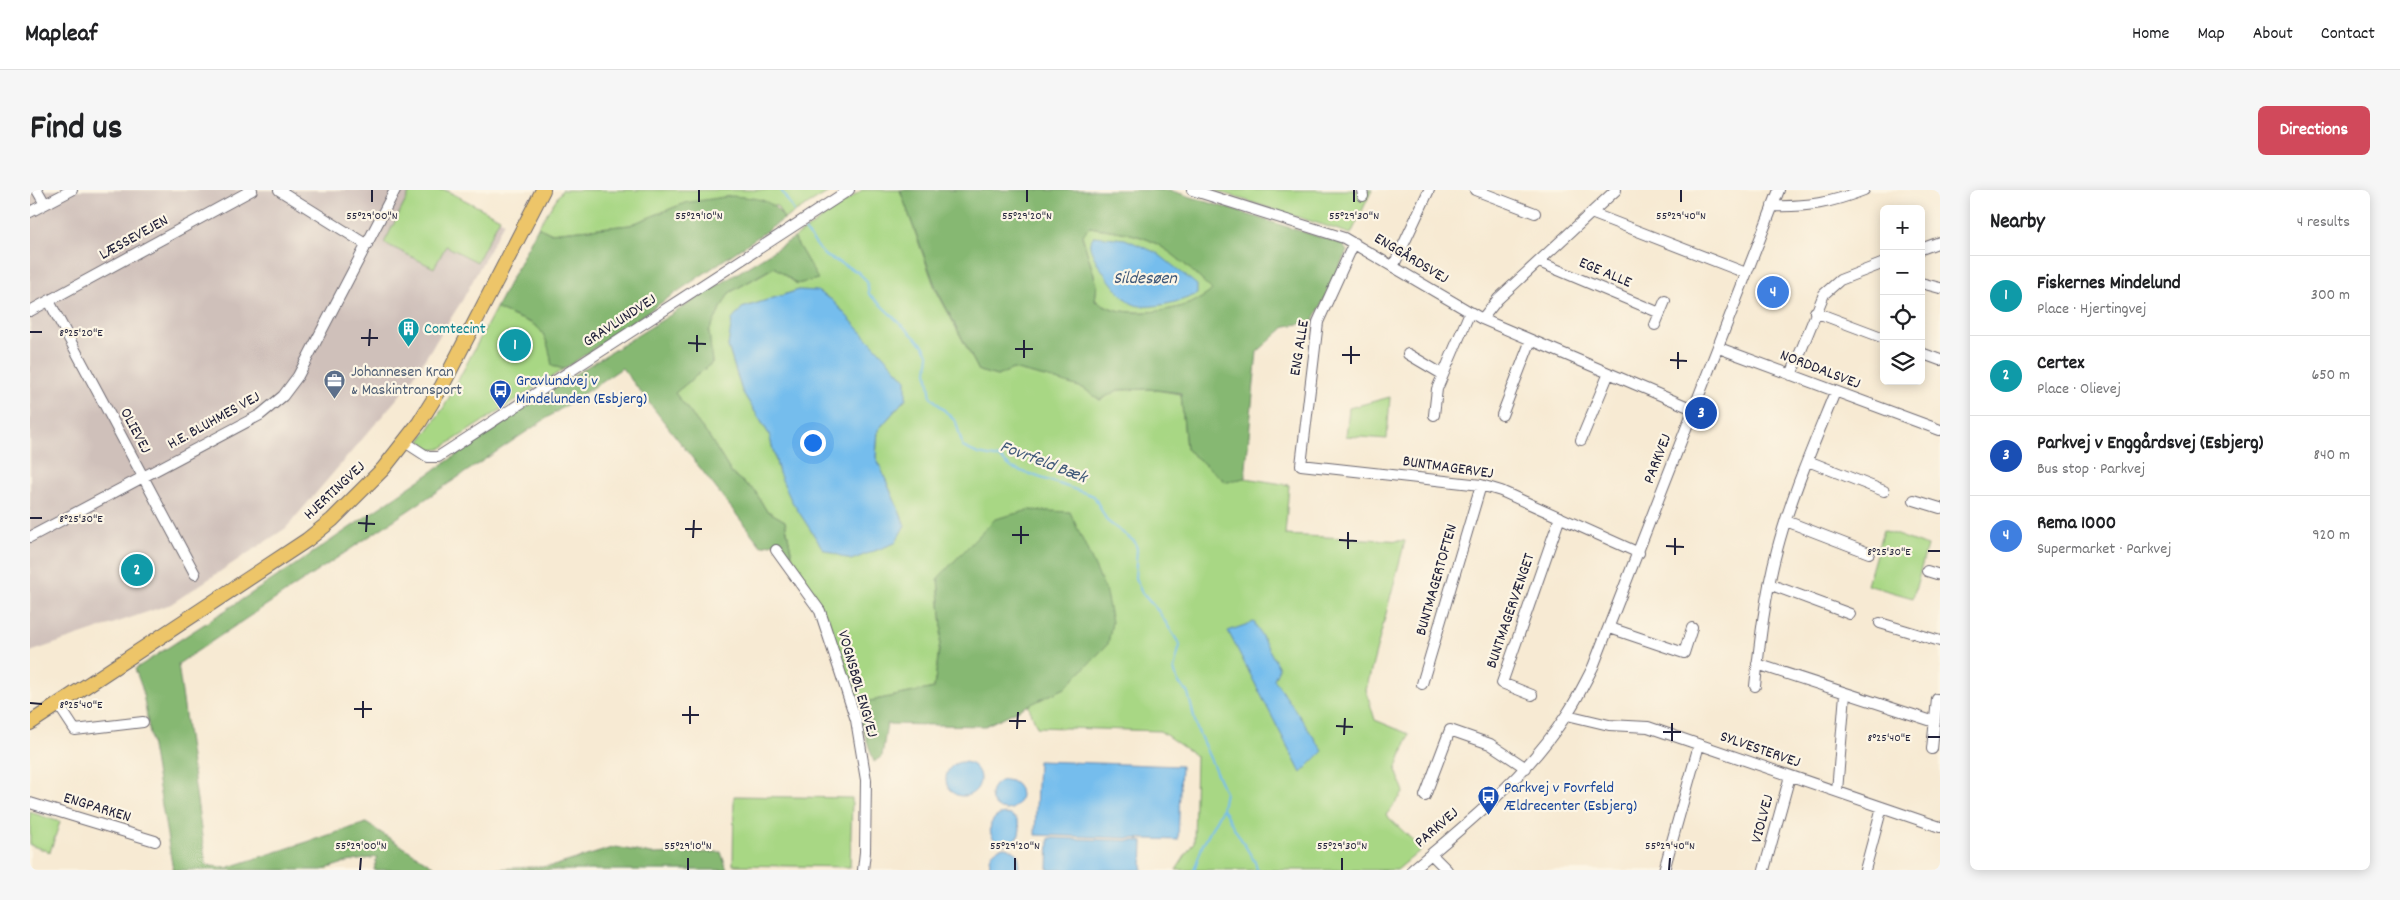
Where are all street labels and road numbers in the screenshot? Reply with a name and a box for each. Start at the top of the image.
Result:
street label: LÆSSEVEJEN [95,209,173,267]
street label: ENGGÅRDSVEJ [1369,228,1453,290]
street label: EGE ALLE [1575,252,1636,295]
street label: GRAVLUNDVEJ [579,289,661,353]
street label: ENG ALLE [1284,318,1316,377]
street label: NORDDALSVEJ [1776,344,1864,396]
street label: H.E. BLUHMES VEJ [164,386,265,456]
street label: OLIEVEJ [113,404,157,458]
street label: PARKVEJ [1638,430,1678,487]
street label: BUNTMAGERVEJ [1401,450,1495,486]
street label: HJERTINGVEJ [299,456,371,526]
street label: BUNTMAGERTOFTEN [1410,521,1464,639]
street label: BUNTMAGERVÆNGET [1481,550,1542,672]
street label: VOGNSBØL ENGVEJ [831,628,883,740]
street label: SYLVESTERVEJ [1717,725,1803,775]
street label: ENGPARKEN [60,787,134,829]
street label: VIOLVEJ [1746,792,1781,846]
street label: PARKVEJ [1410,802,1464,854]

